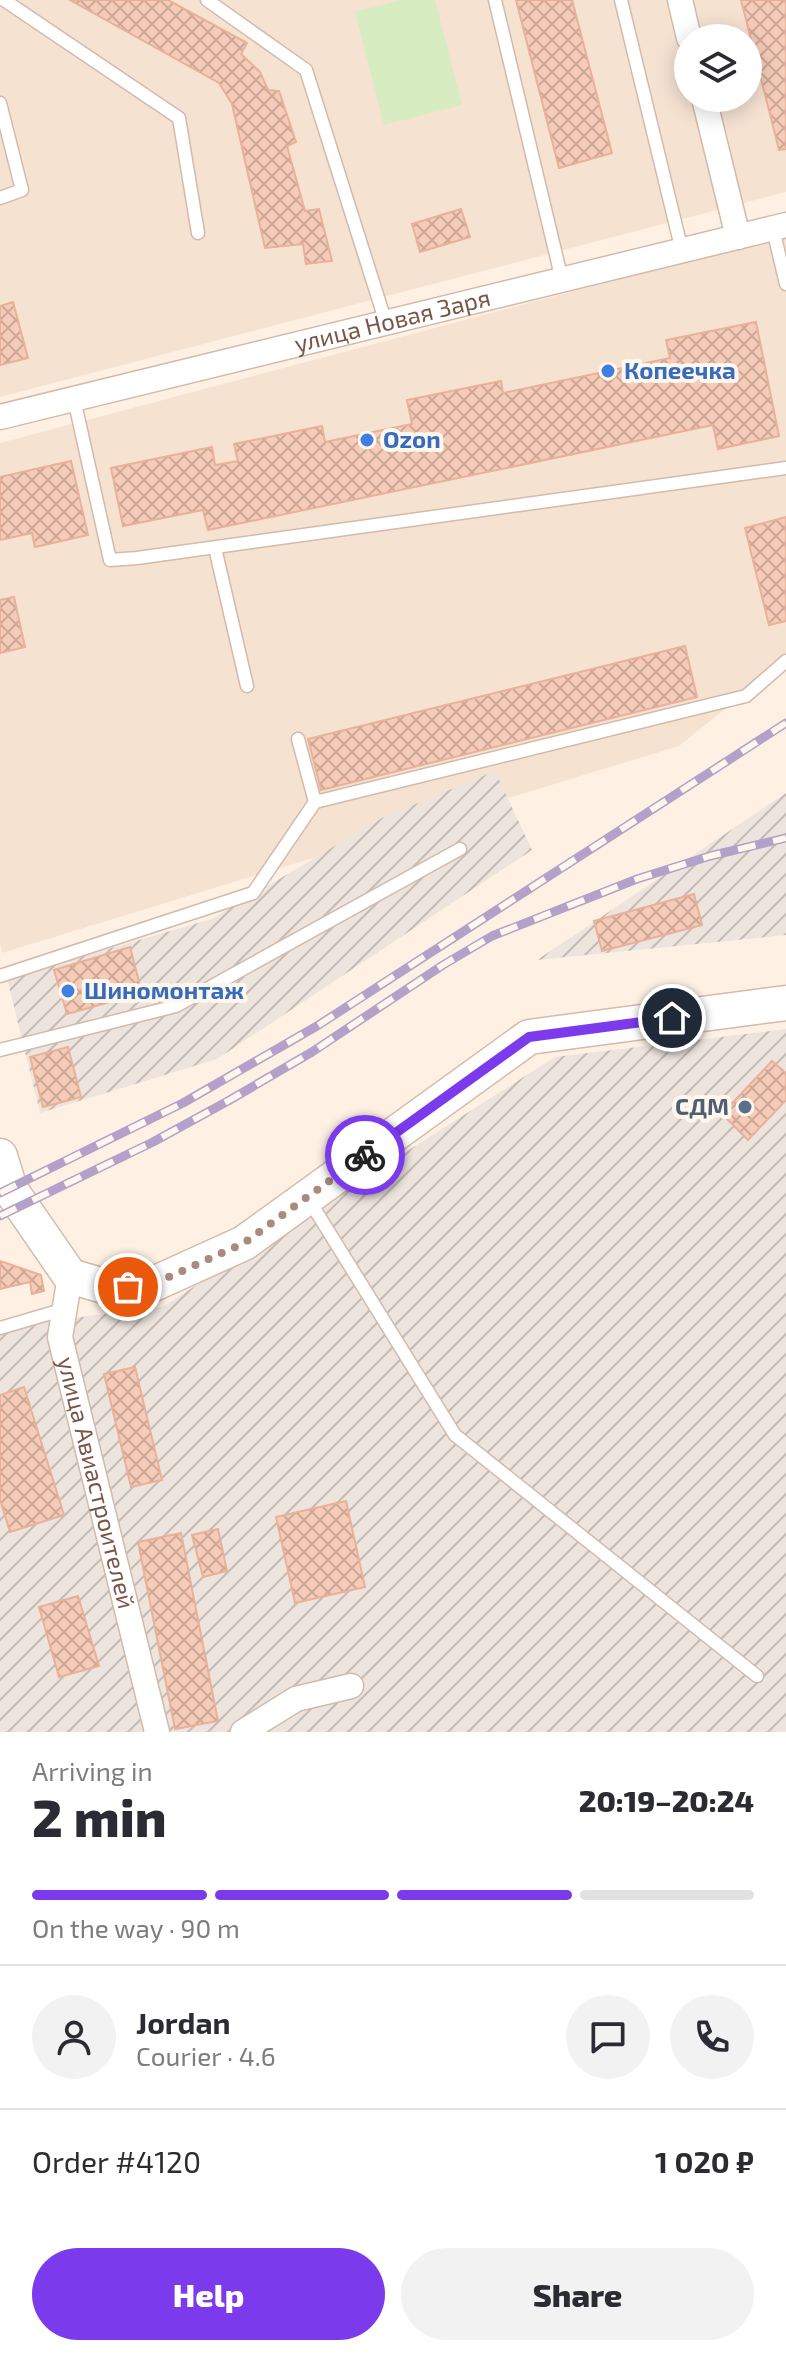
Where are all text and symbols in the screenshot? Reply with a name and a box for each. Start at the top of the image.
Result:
map controls [674,24,762,112]
button: layers [674,24,762,112]
street label: улица Новая Заря [291,282,493,359]
place label: Копеечка [624,355,736,384]
marker: Копеечка [599,362,617,380]
place label: Ozon [383,424,441,453]
marker: Ozon [358,431,376,449]
place label: Шиномонтаж [84,975,244,1004]
marker: Шиномонтаж [59,982,77,1000]
pin [638,984,706,1052]
icon: home [650,996,694,1040]
place label: СДМ [675,1091,729,1120]
marker: СДМ [736,1098,754,1116]
courier [325,1115,405,1195]
icon: bike [343,1133,387,1177]
pin [94,1253,162,1321]
icon: bag [106,1265,150,1309]
street label: улица Авиастроителей [51,1354,142,1611]
text: Arriving in [32,1755,153,1786]
text: 20:19–20:24 [579,1782,754,1818]
text: 2 min [32,1785,167,1847]
text: On the way · 90 m [32,1912,240,1943]
button: person [32,1995,116,2079]
button: chat [566,1995,650,2079]
button: phone [670,1995,754,2079]
text: Jordan [136,2004,231,2040]
text: Courier · 4.6 [136,2040,276,2071]
text: Order #4120 [32,2143,201,2179]
text: 1 020 ₽ [655,2143,754,2179]
button: Help [32,2248,385,2340]
button: Share [401,2248,754,2340]

